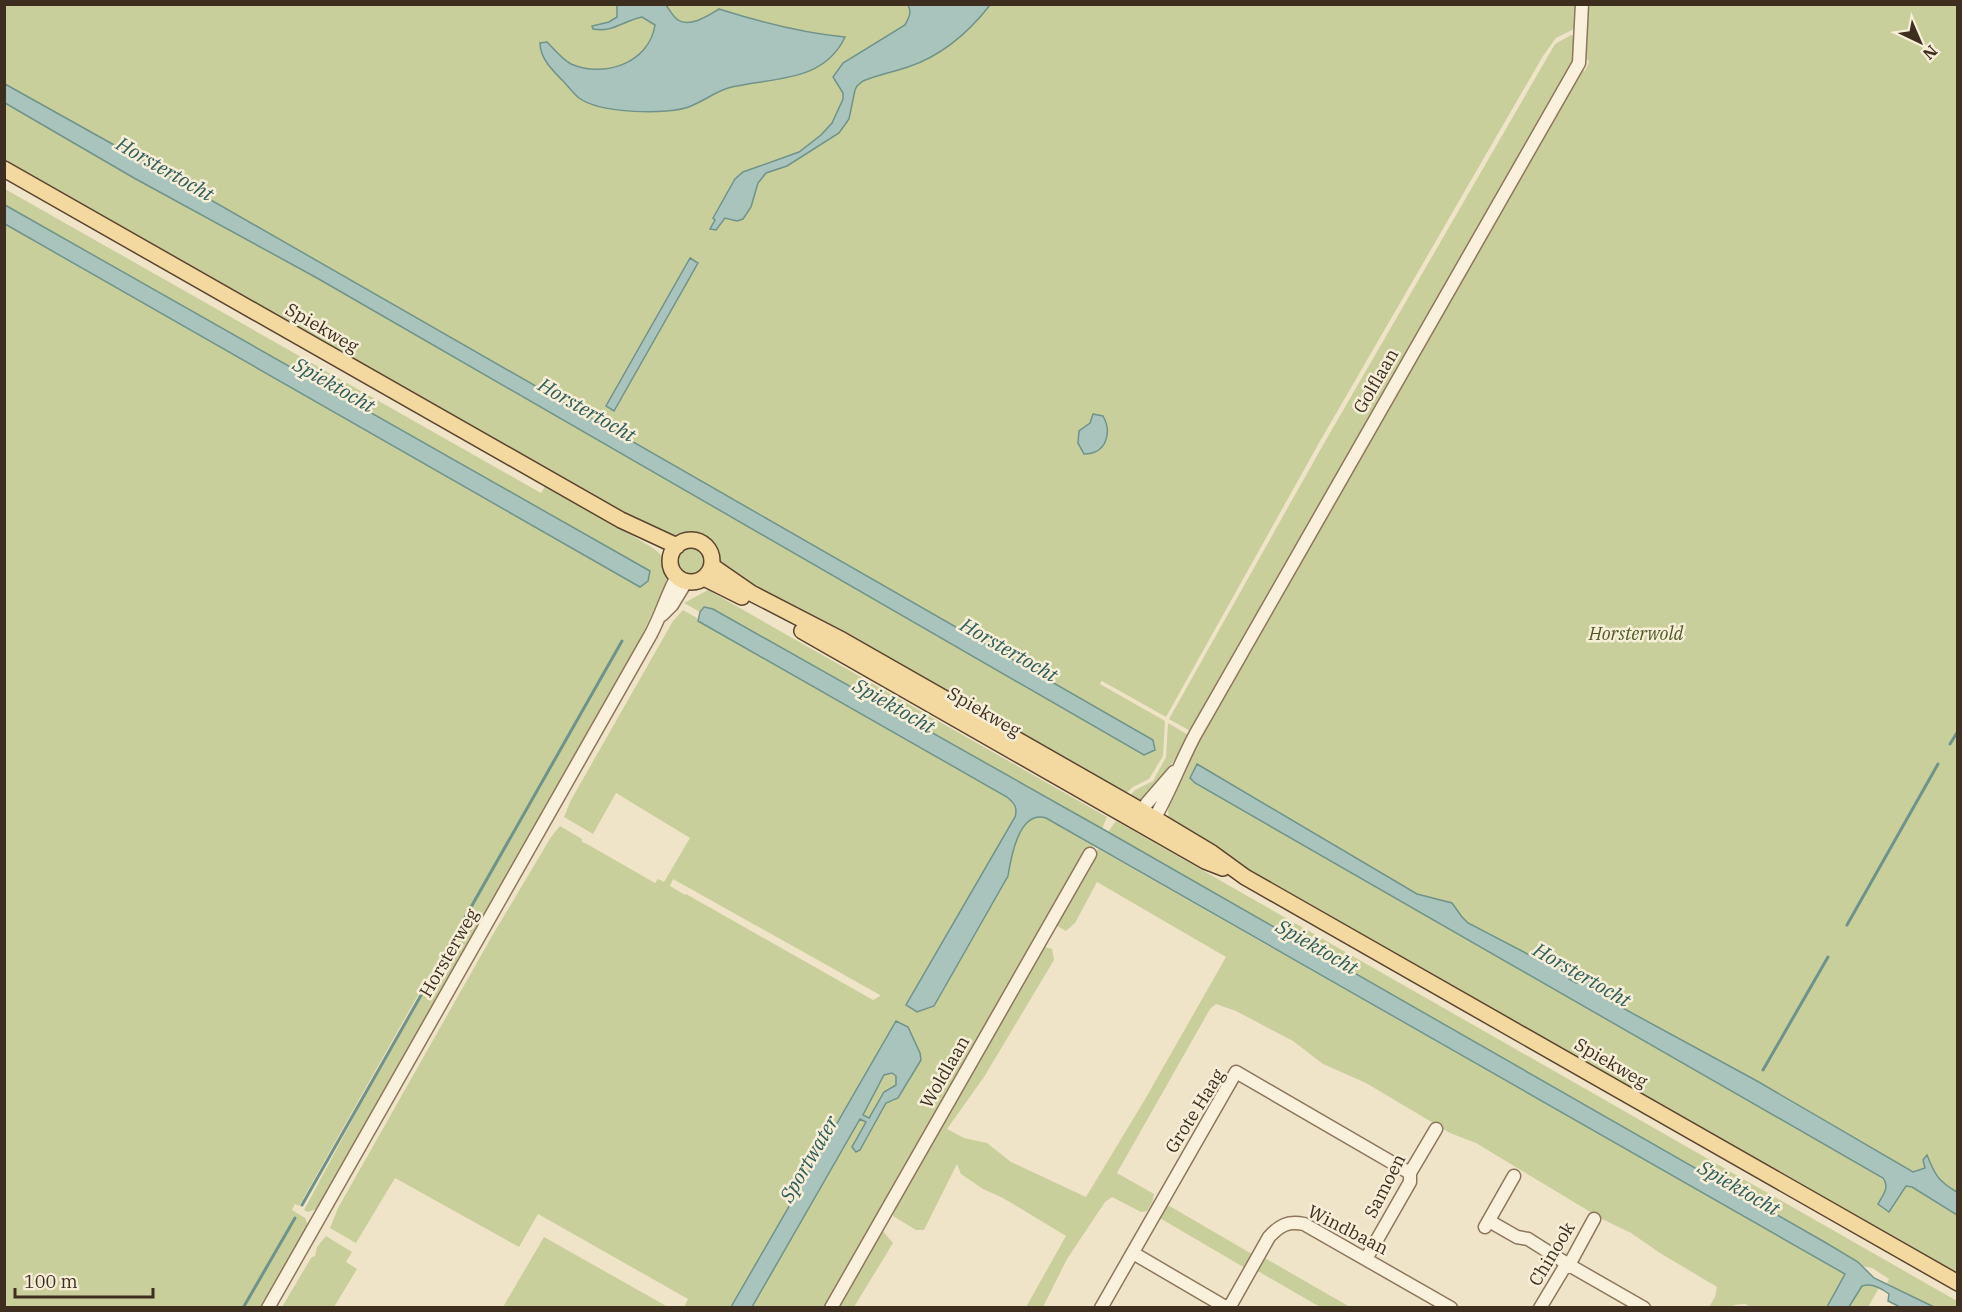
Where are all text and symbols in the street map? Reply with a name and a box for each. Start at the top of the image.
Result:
north arrow [1890,12,1950,72]
text: N [1919,41,1942,64]
water label: Horstertocht [111,129,220,208]
street label: Spiekweg [282,297,363,358]
street label: Golflaan [1348,344,1403,417]
water label: Spiektocht [287,350,381,419]
water label: Horstertocht [533,370,642,449]
water label: Horstertocht [955,610,1064,689]
park label: Horsterwold [1588,622,1684,645]
water label: Spiektocht [847,671,941,740]
street label: Spiekweg [944,681,1025,742]
street label: Horsterweg [414,904,483,1001]
water label: Spiektocht [1270,912,1364,981]
water label: Horstertocht [1528,935,1637,1014]
street label: Woldlaan [915,1032,974,1112]
street label: Spiekweg [1571,1032,1652,1093]
street label: Grote Haag [1160,1064,1230,1157]
water label: Sportwater [772,1109,845,1208]
street label: Samoen [1359,1150,1410,1222]
water label: Spiektocht [1692,1153,1786,1222]
street label: Windbaan [1304,1199,1392,1260]
street label: Chinook [1523,1217,1580,1290]
scale bar [15,1261,153,1299]
text: 100 m [24,1270,78,1293]

